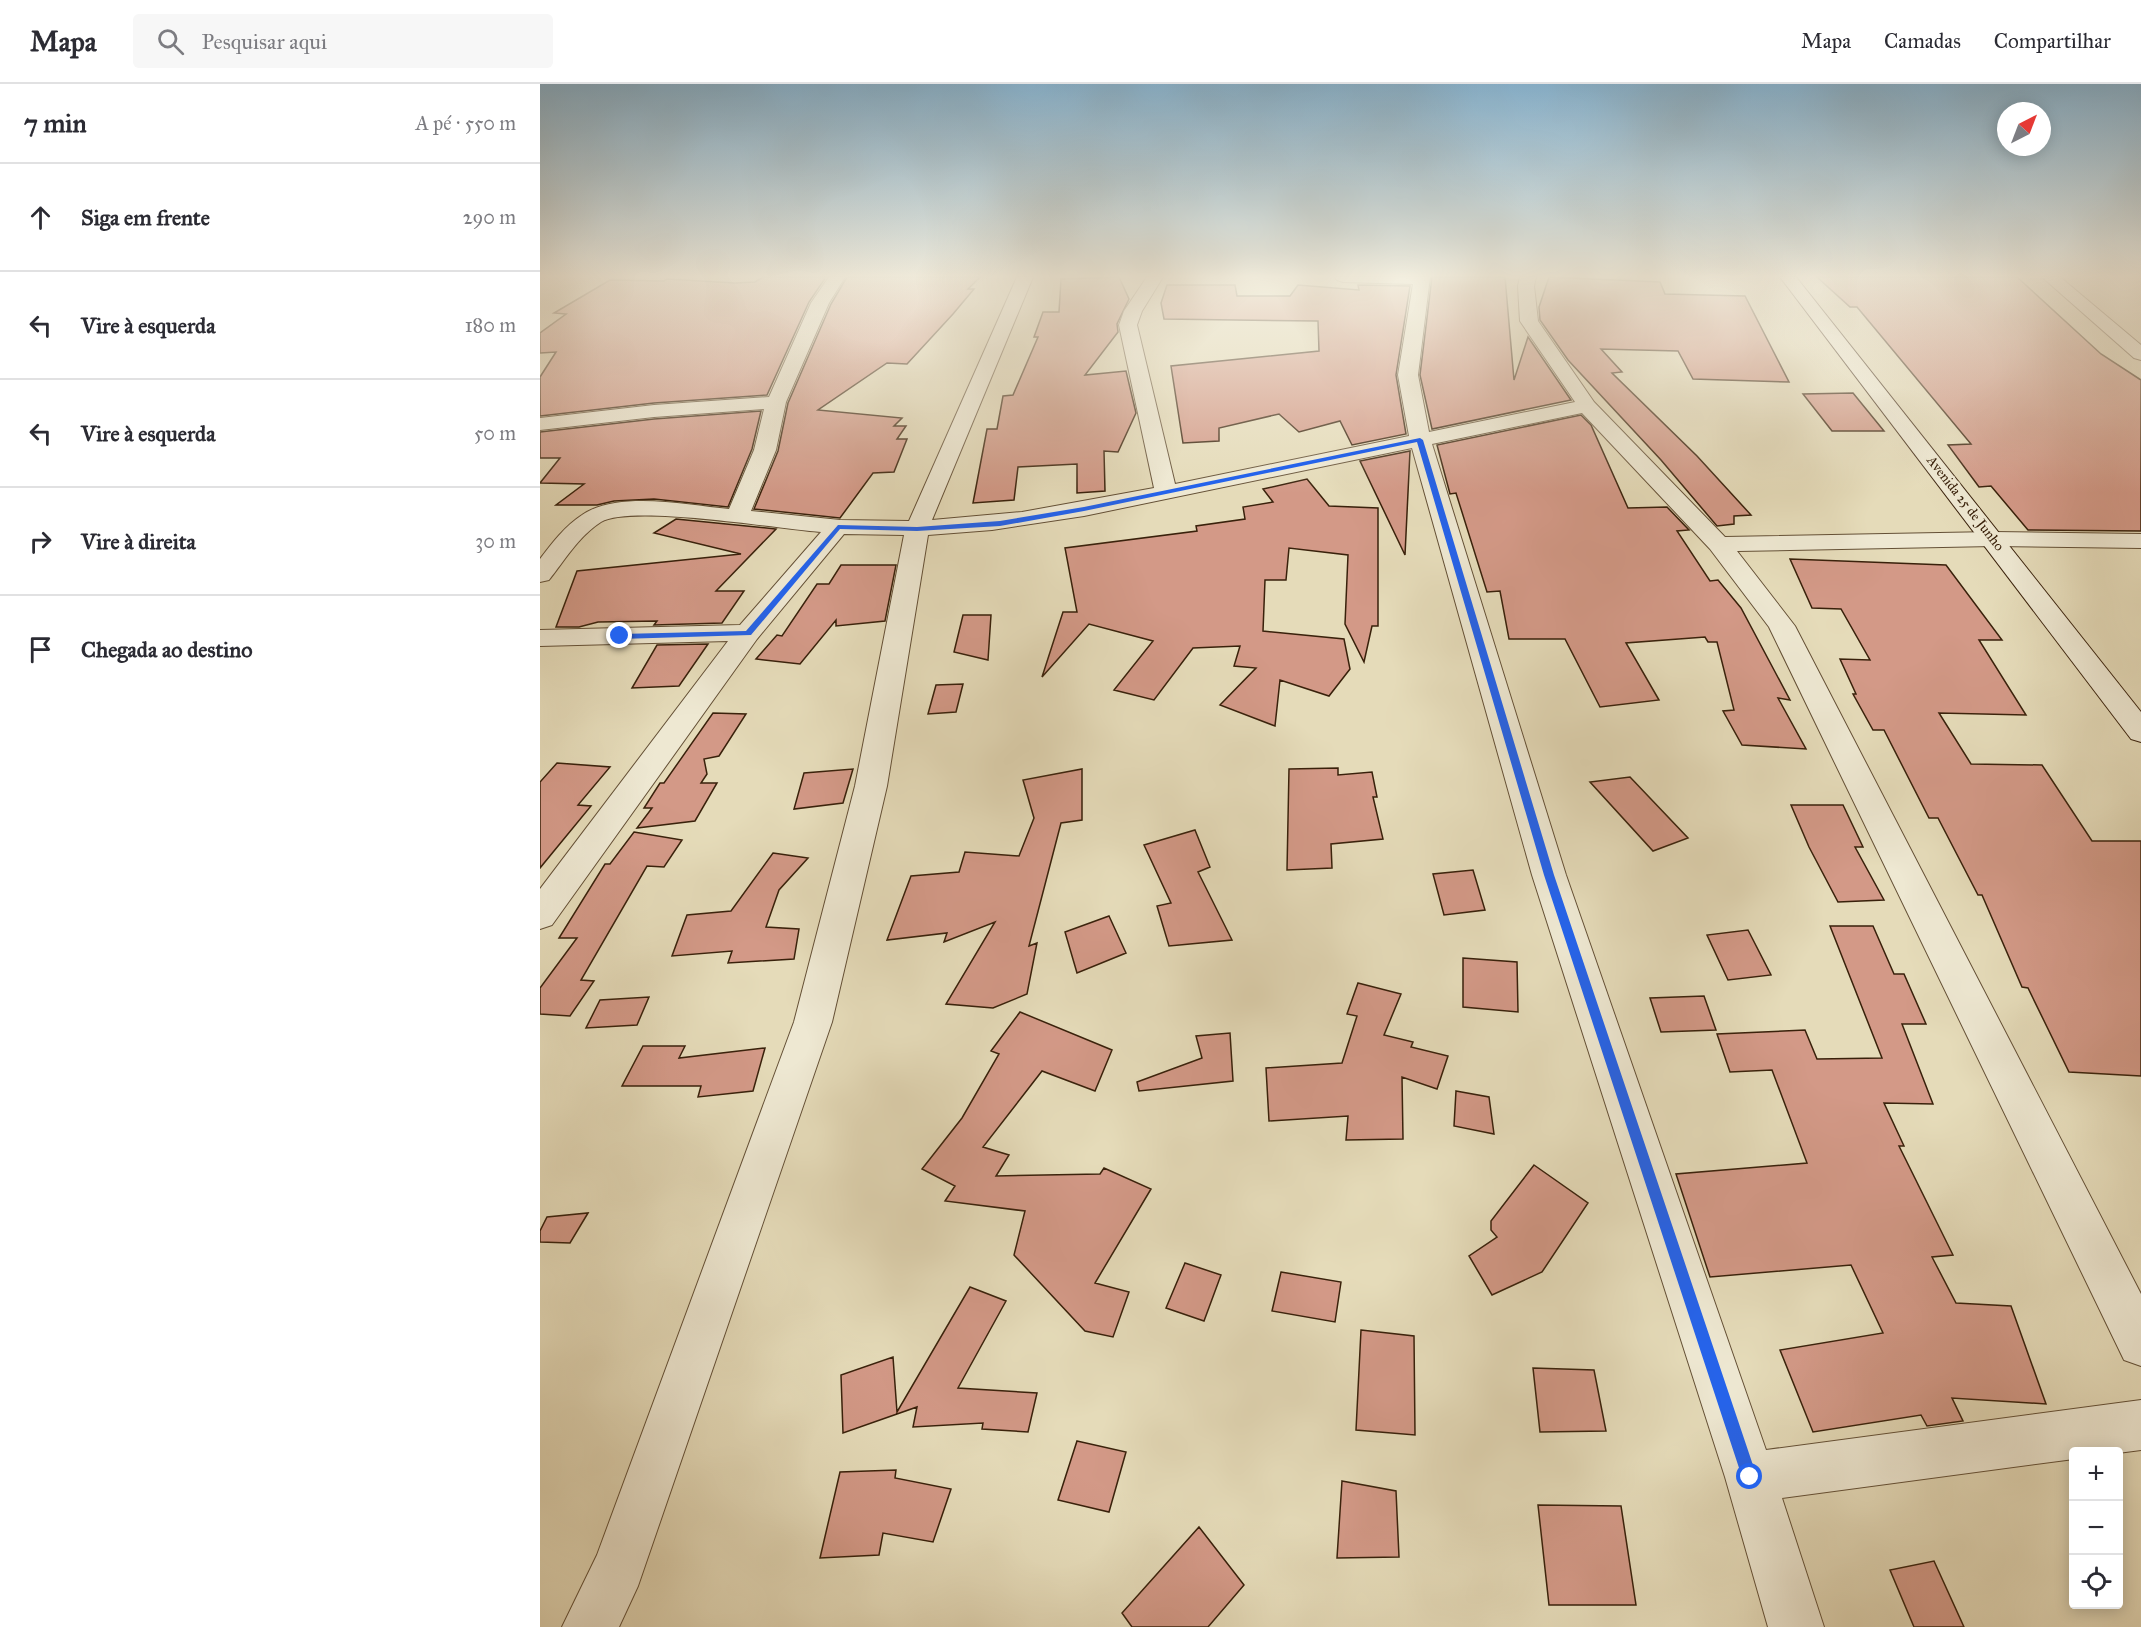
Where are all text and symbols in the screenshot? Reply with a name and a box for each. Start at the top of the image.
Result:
search box [133,14,553,68]
text: Mapa [30,24,97,59]
icon: search [154,25,187,58]
text: Pesquisar aqui [202,28,327,55]
text: Mapa [1801,28,1851,54]
text: Camadas [1884,28,1961,54]
text: Compartilhar [1994,28,2111,54]
north arrow [1997,102,2051,156]
text: 7 min [24,107,87,139]
text: A pé · 550 m [416,111,516,135]
icon: ahead [24,201,57,234]
text: Siga em frente [81,204,210,231]
text: 290 m [463,205,516,229]
icon: left [24,309,57,342]
text: Vire à esquerda [81,312,215,339]
text: 180 m [465,313,516,337]
icon: left [24,417,57,450]
text: Vire à esquerda [81,420,215,447]
text: 50 m [474,421,516,445]
street label: Avenida 25 de Junho [1922,452,2008,555]
icon: right [24,525,57,558]
text: Vire à direita [81,528,196,555]
text: 30 m [475,529,516,553]
route end [606,622,632,648]
icon: arrive [24,633,57,666]
text: Chegada ao destino [81,636,252,663]
map controls [2069,1447,2123,1609]
button: + [2069,1447,2123,1501]
route start [1736,1463,1762,1489]
button: − [2069,1501,2123,1555]
button: locate [2069,1555,2123,1609]

